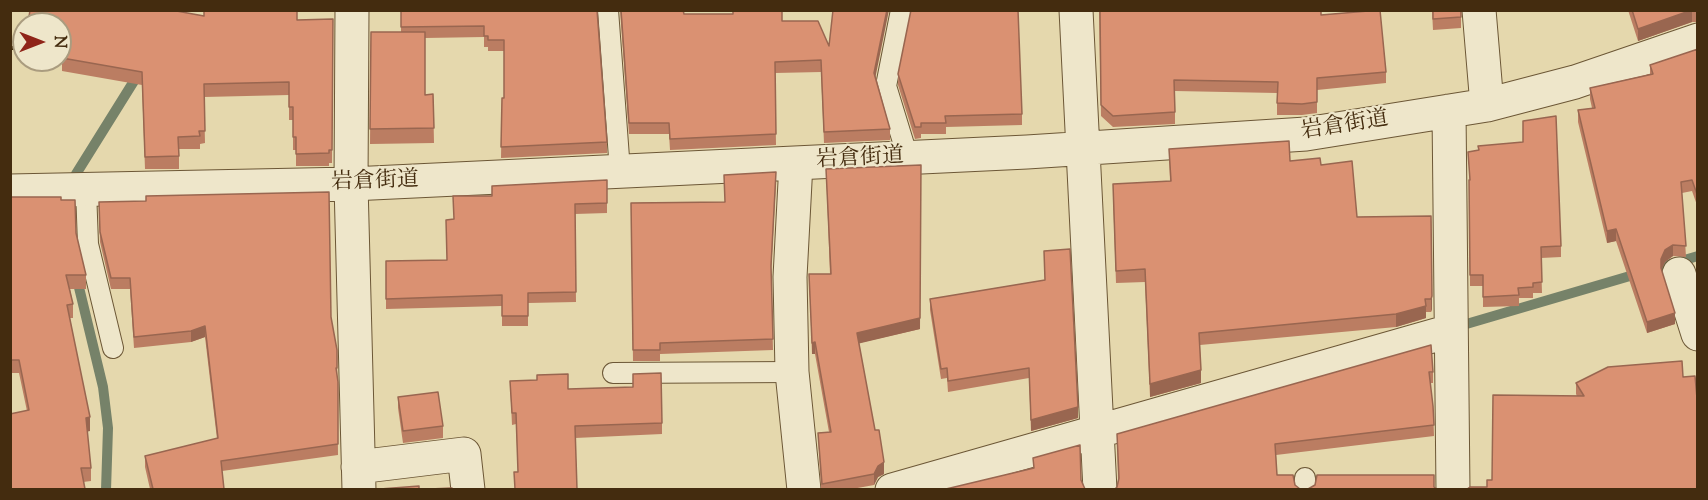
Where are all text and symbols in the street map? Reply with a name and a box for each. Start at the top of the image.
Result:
north arrow [12,12,72,72]
text: N [47,36,70,48]
street label: 岩倉街道 [1299,107,1391,147]
street label: 岩倉街道 [815,145,905,175]
street label: 岩倉街道 [331,168,419,198]

